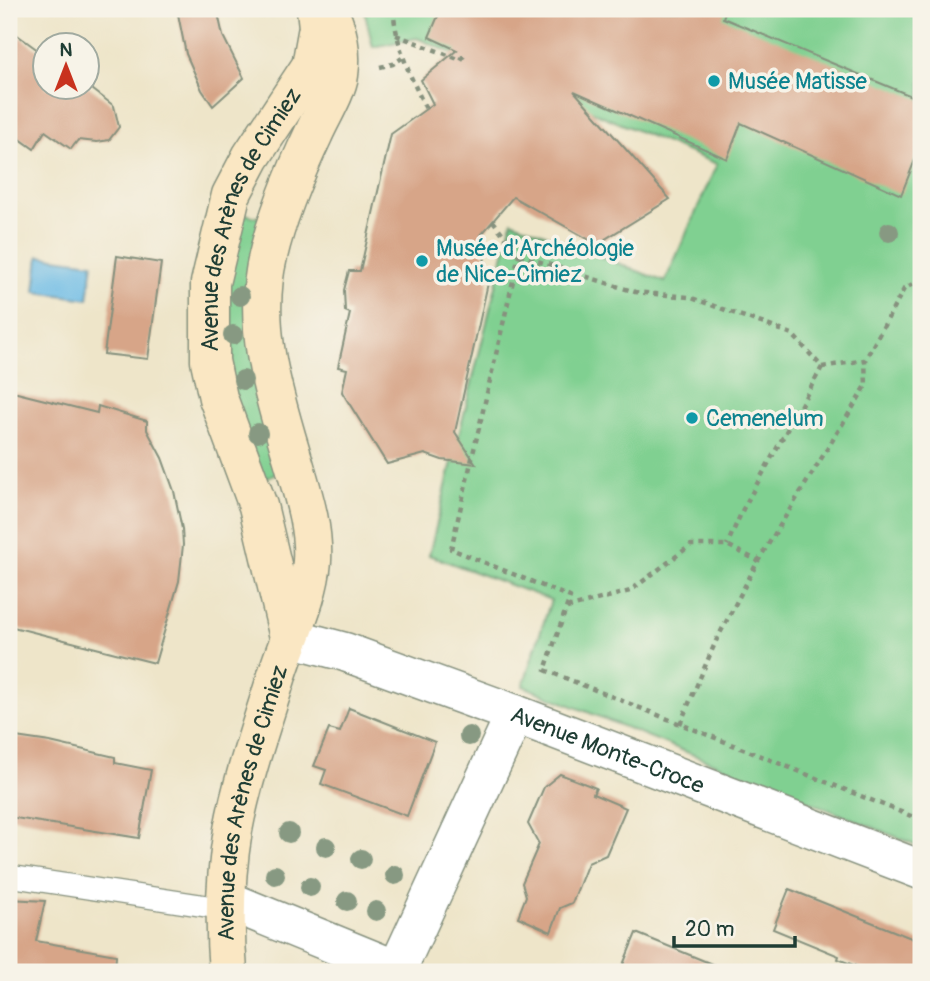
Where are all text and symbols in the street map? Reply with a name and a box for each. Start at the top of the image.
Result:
north arrow [32,32,102,102]
text: N [60,38,73,62]
place label: Musée Matisse [728,67,867,96]
marker: Musée Matisse [706,73,722,89]
street label: Avenue des Arènes de Cimiez [196,82,308,352]
place label: Musée d'Archéologie de Nice-Cimiez [436,234,634,289]
marker: Musée d'Archéologie de Nice-Cimiez [414,253,430,269]
place label: Cemenelum [706,404,824,433]
marker: Cemenelum [684,410,700,426]
street label: Avenue des Arènes de Cimiez [212,662,294,942]
street label: Avenue Monte-Croce [506,700,709,801]
scale bar [674,904,795,948]
text: 20 m [685,916,734,943]

